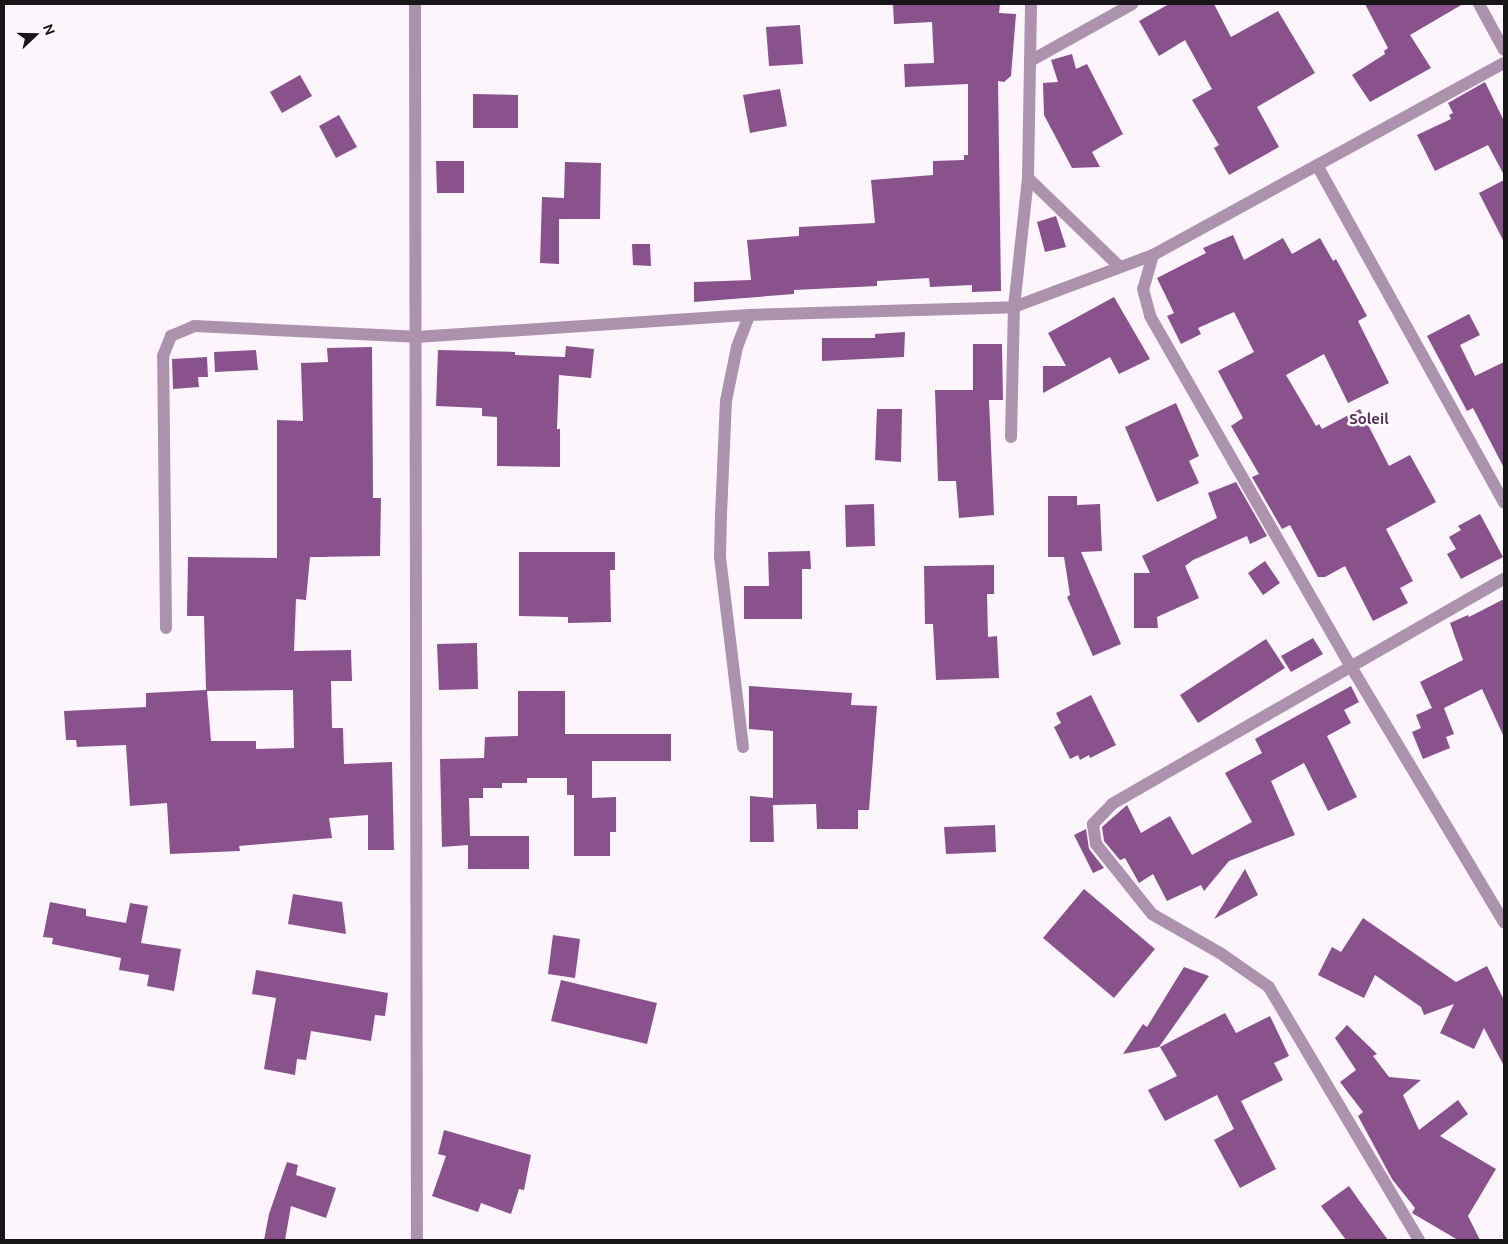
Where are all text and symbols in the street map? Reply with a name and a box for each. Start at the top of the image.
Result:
north arrow [10,10,60,60]
text: N [40,22,58,37]
district label: Soleil [1349,410,1389,428]

